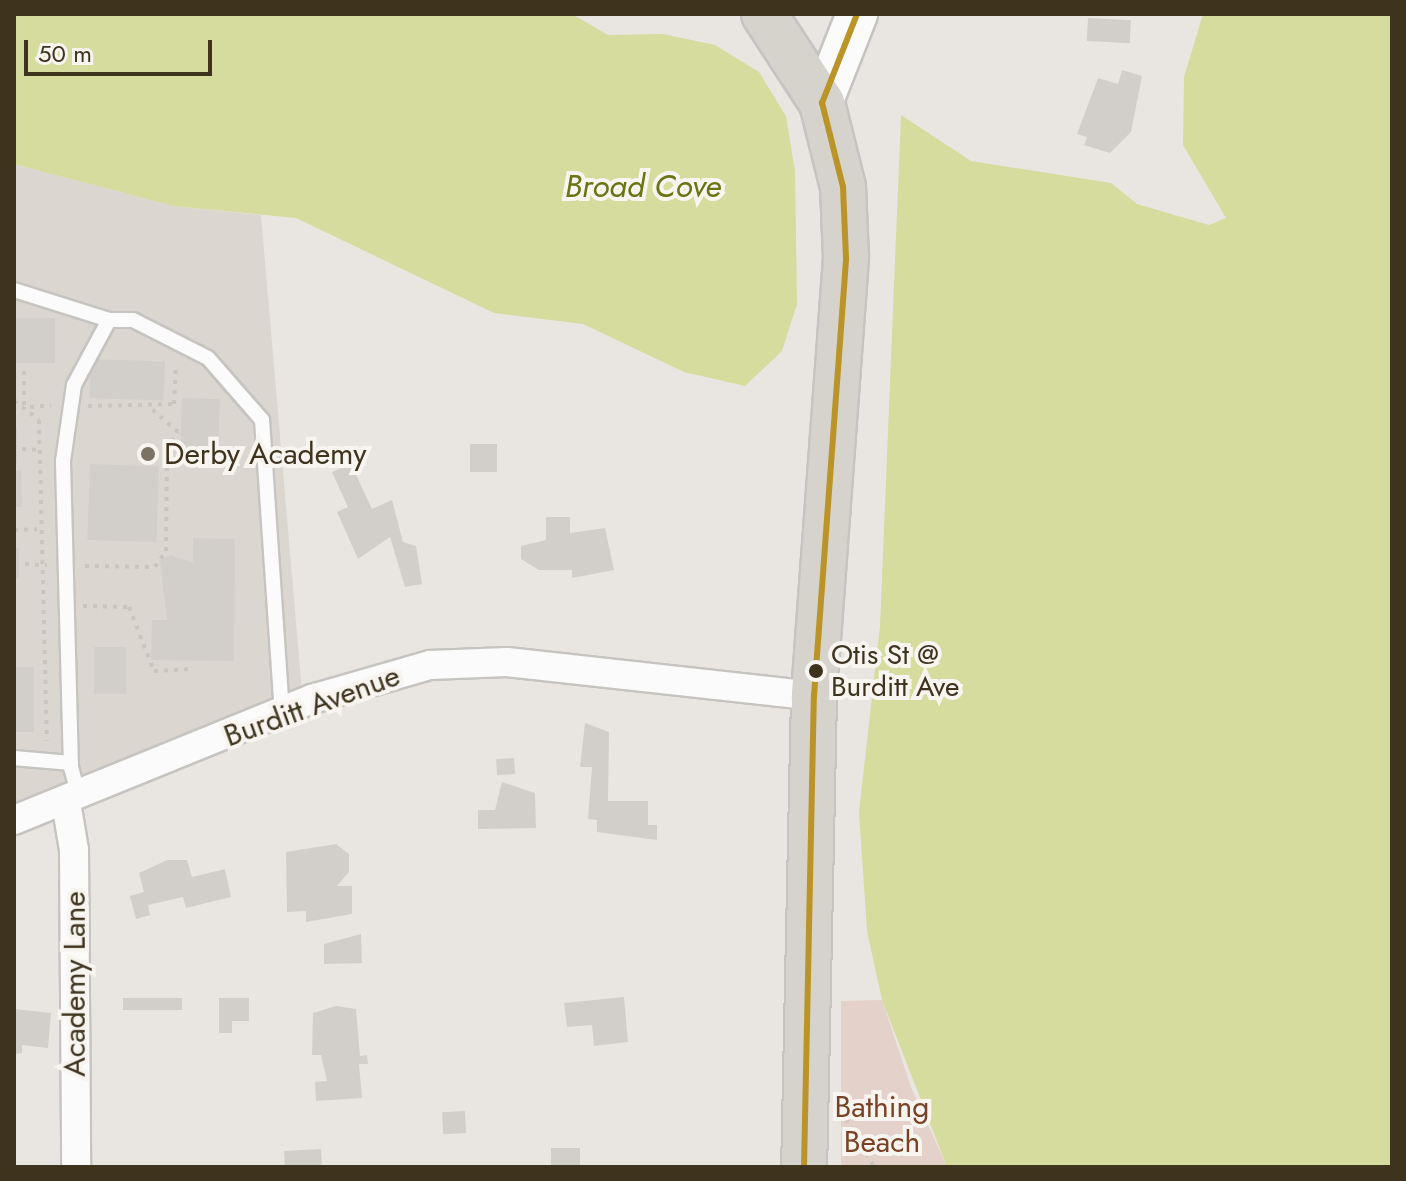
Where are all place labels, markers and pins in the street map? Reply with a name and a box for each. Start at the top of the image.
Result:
place label: Derby Academy [164,436,367,472]
marker: Derby Academy [139,445,157,463]
place label: Otis St @ Burditt Ave [831,638,959,704]
marker: Otis St @ Burditt Ave [808,663,824,679]

